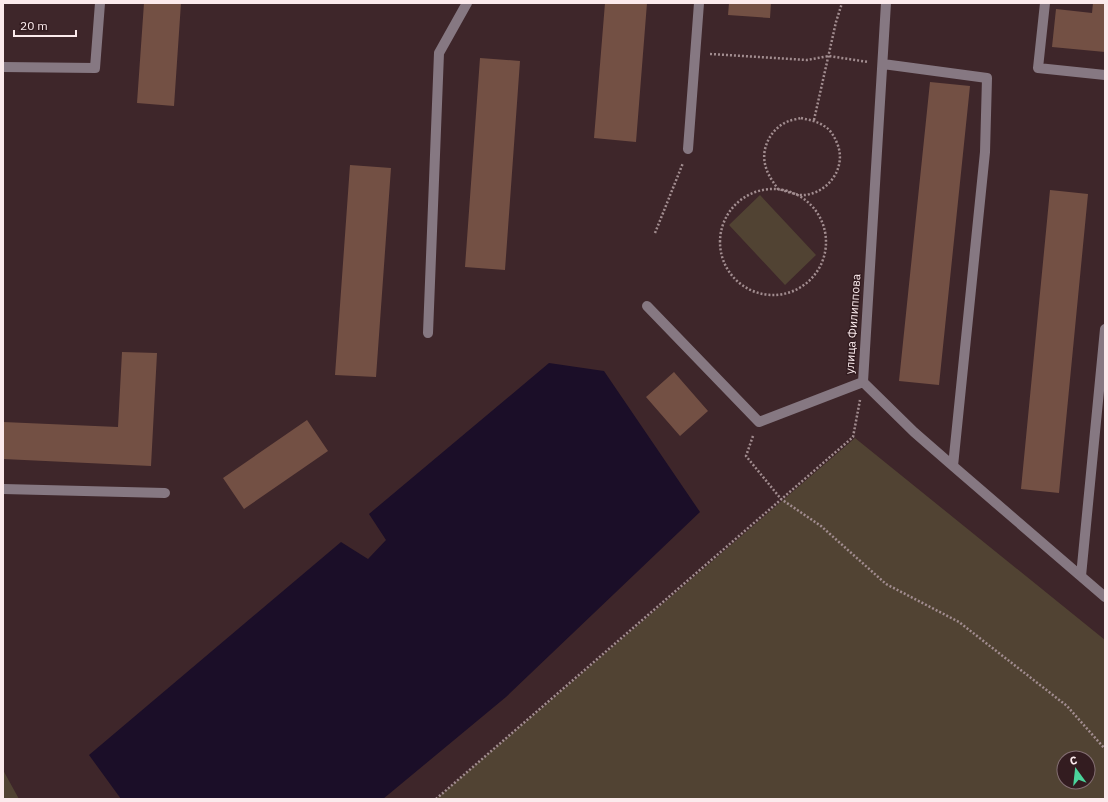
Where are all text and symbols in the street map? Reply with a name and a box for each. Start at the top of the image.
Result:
scale bar [14,12,76,38]
text: 20 m [20,18,48,33]
street label: улица Филиппова [842,273,864,375]
north arrow [1056,750,1096,790]
text: С [1068,753,1079,768]

